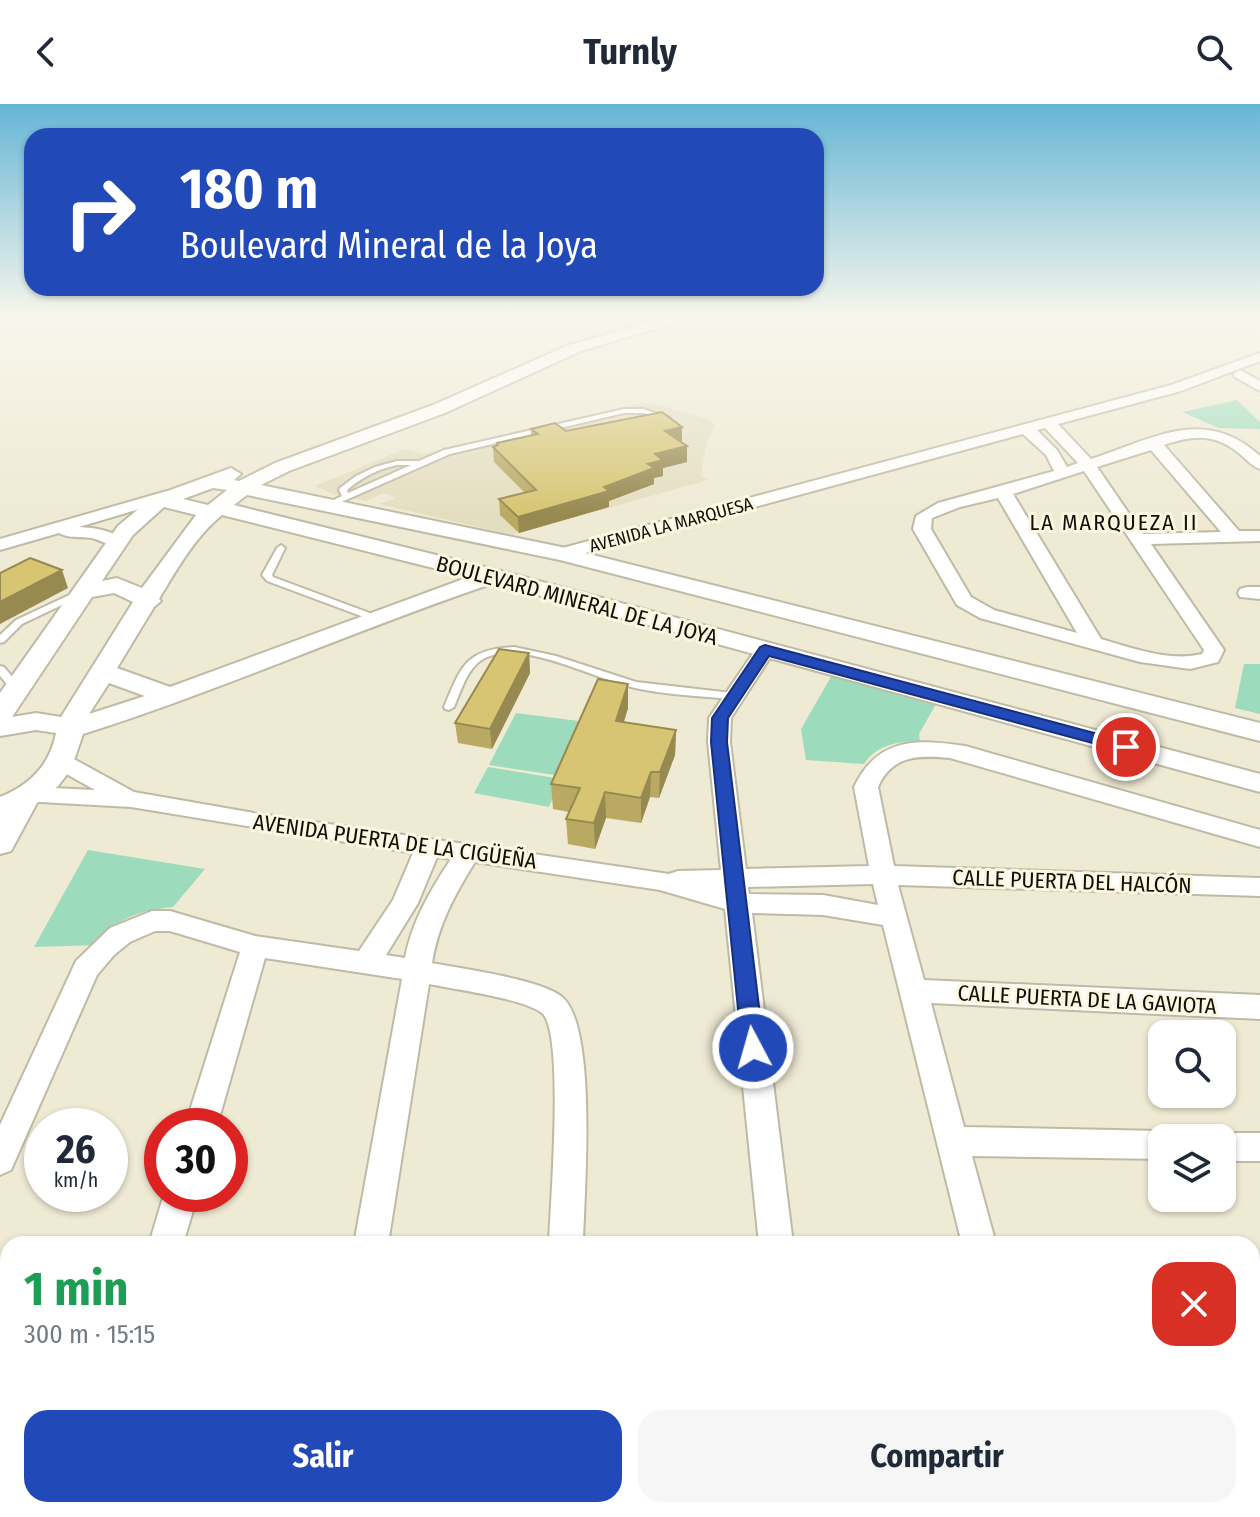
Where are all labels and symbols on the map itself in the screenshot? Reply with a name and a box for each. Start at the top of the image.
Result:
street label: AVENIDA LA MARQUESA [587,492,756,557]
district label: LA MARQUEZA II [1029,509,1199,536]
street label: BOULEVARD MINERAL DE LA JOYA [433,550,721,651]
pin [1092,713,1160,781]
street label: AVENIDA PUERTA DE LA CIGÜEÑA [252,808,539,875]
street label: CALLE PUERTA DEL HALCÓN [952,864,1192,899]
street label: CALLE PUERTA DE LA GAVIOTA [957,979,1218,1020]
position arrow [711,1006,795,1090]
speed limit sign: 30 [144,1108,248,1212]

